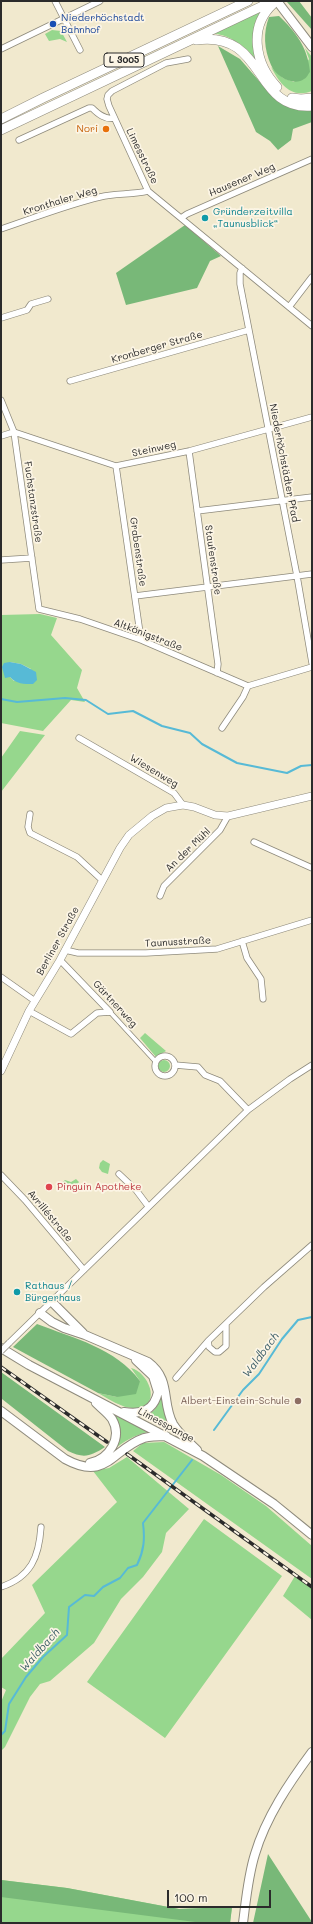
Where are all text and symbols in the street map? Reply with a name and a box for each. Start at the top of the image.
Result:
place label: Niederhöchstadt Bahnhof [61,12,144,36]
marker: Niederhöchstadt Bahnhof [48,19,58,29]
road number: L 3005 [104,53,144,67]
place label: Nori [77,123,98,135]
marker: Nori [101,124,111,134]
street label: Limesstraße [123,126,161,186]
street label: Hausener Weg [207,161,277,199]
street label: Kronthaler Weg [22,184,98,218]
place label: Gründerzeitvilla „Taunusblick“ [213,206,293,230]
marker: Gründerzeitvilla „Taunusblick“ [200,213,210,223]
street label: Kronberger Straße [110,328,204,366]
street label: Niederhöchstädter Pfad [267,403,301,523]
street label: Steinweg [131,438,177,460]
street label: Fuchstanzstraße [21,460,45,544]
street label: Grabenstraße [127,517,149,587]
street label: Staufenstraße [202,524,224,596]
street label: Altkönigstraße [112,616,184,654]
street label: Wiesenweg [128,752,180,790]
street label: An der Mühl [163,826,213,874]
street label: Berliner Straße [34,905,82,977]
street label: Taunusstraße [145,934,211,950]
street label: Gärtnerweg [90,978,140,1030]
place label: Pinguin Apotheke [57,1181,142,1193]
marker: Pinguin Apotheke [44,1182,54,1192]
street label: Avrilléstraße [25,1188,75,1244]
place label: Rathaus / Bürgerhaus [25,1280,81,1304]
marker: Rathaus / Bürgerhaus [12,1287,22,1297]
water label: Waldbach [240,1330,282,1380]
place label: Albert-Einstein-Schule [180,1395,290,1407]
marker: Albert-Einstein-Schule [293,1396,303,1406]
street label: Limesspange [136,1405,196,1445]
water label: Waldbach [17,1626,63,1674]
scale bar [169,1882,273,1908]
text: 100 m [174,1889,208,1905]

